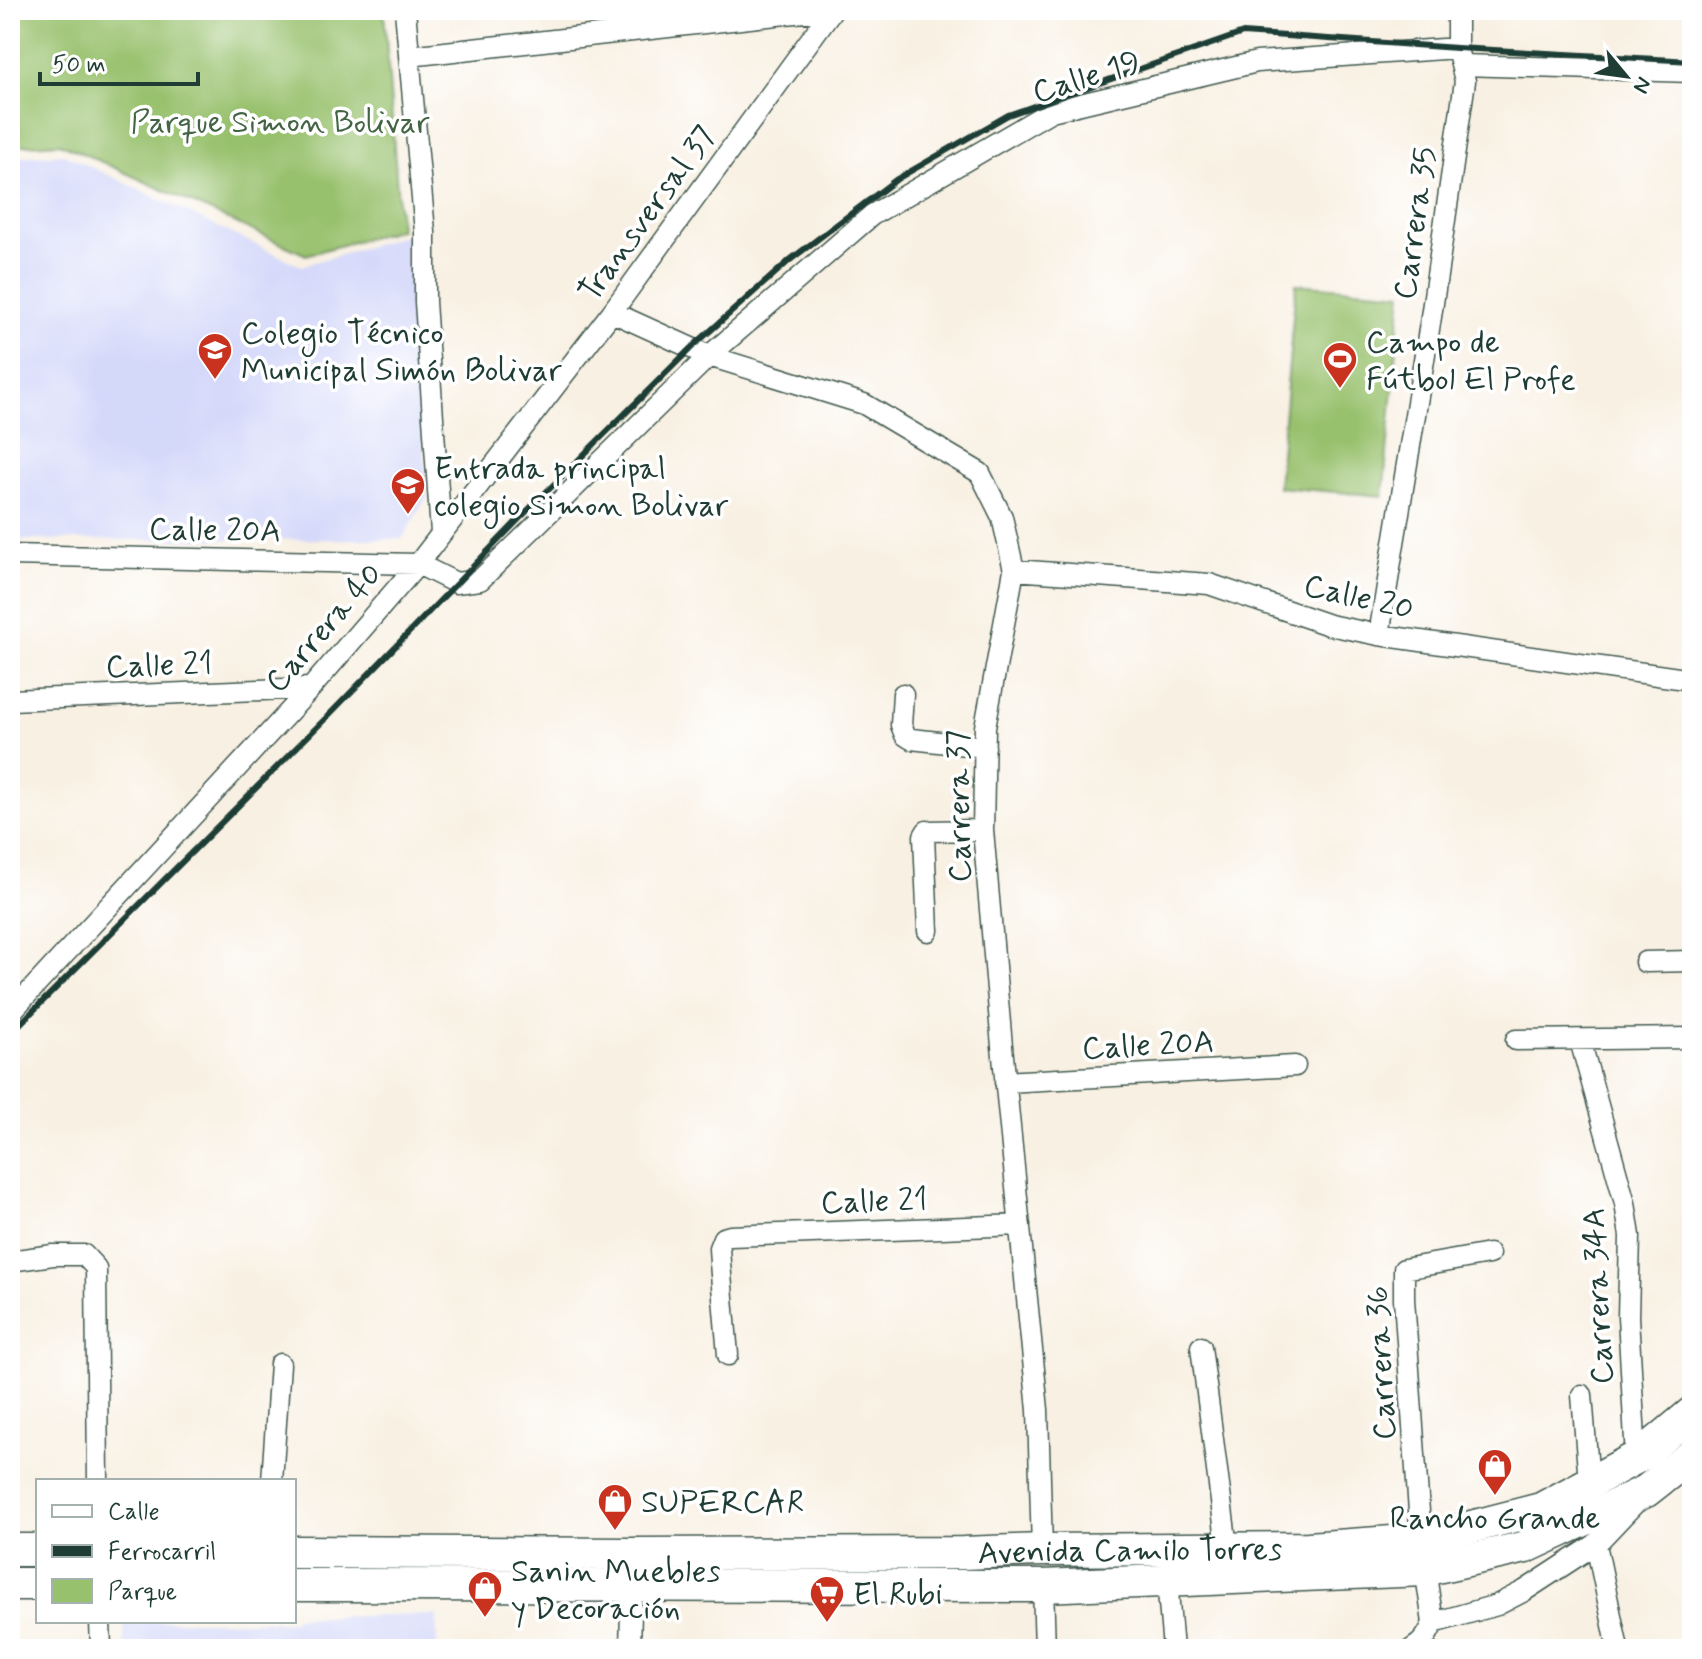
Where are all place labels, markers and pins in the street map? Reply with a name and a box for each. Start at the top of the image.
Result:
place label: Colegio Técnico Municipal Simón Bolivar [241,313,562,392]
place label: Campo de Fútbol El Profe [1366,322,1576,401]
school or university icon: Colegio Técnico Municipal Simón Bolivar [196,331,234,381]
sports icon: Campo de Fútbol El Profe [1321,340,1359,390]
place label: Entrada principal colegio Simon Bolivar [434,448,729,529]
school or university icon: Entrada principal colegio Simon Bolivar [389,466,427,516]
shop icon: Rancho Grande [1476,1447,1514,1497]
shop icon: SUPERCAR [596,1482,634,1532]
place label: SUPERCAR [641,1482,804,1524]
place label: Rancho Grande [1390,1498,1600,1540]
place label: Sanin Muebles y Decoración [511,1551,721,1630]
shop icon: Sanin Muebles y Decoración [466,1569,504,1619]
supermarket icon: El Rubi [808,1574,846,1624]
place label: El Rubi [853,1574,943,1616]

